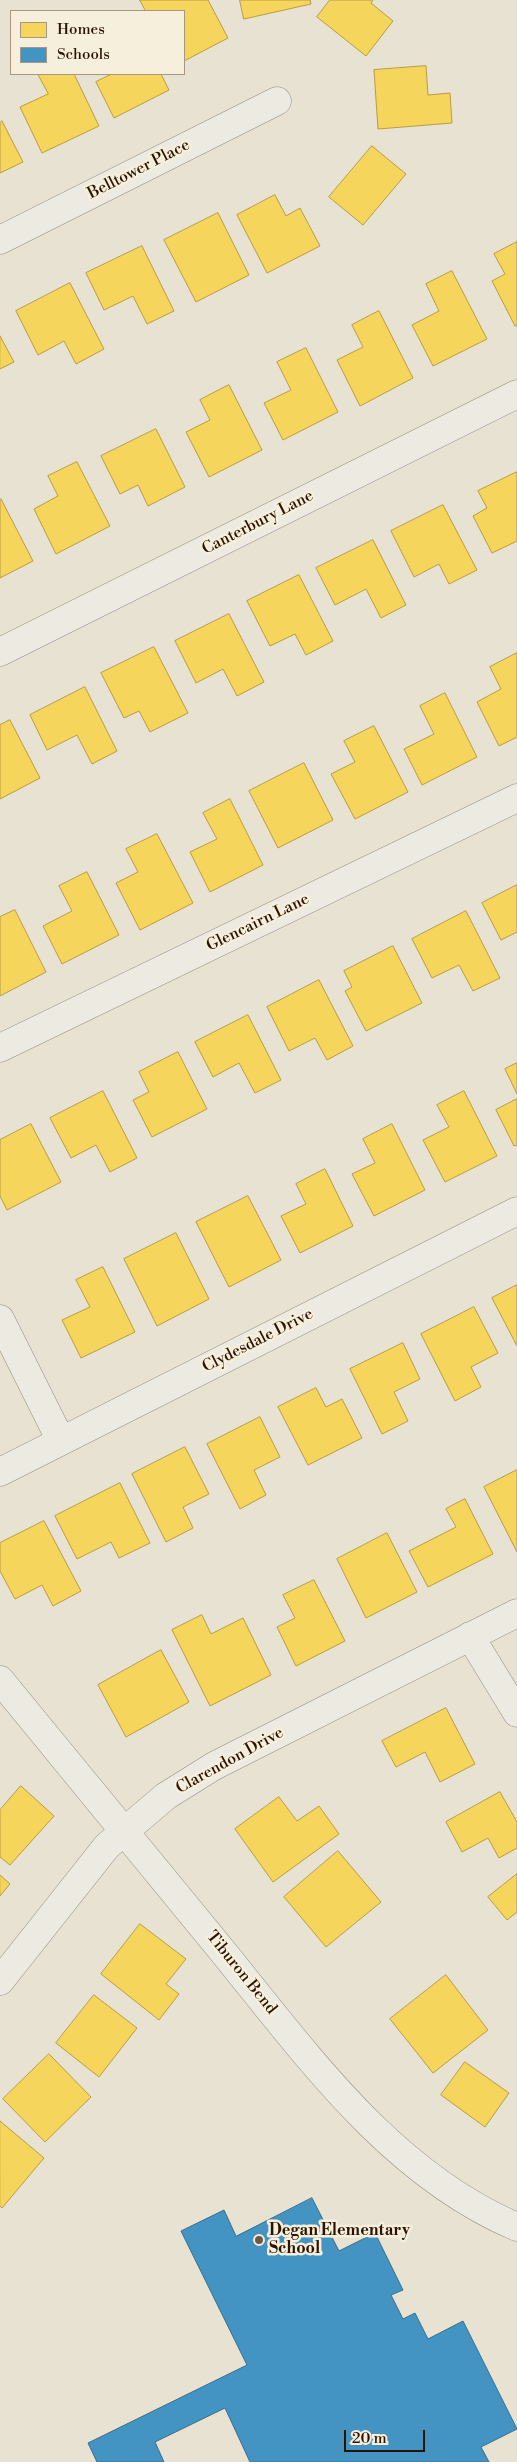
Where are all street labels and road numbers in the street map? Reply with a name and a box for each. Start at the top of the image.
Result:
street label: Belltower Place [85,136,193,204]
street label: Canterbury Lane [199,487,317,559]
street label: Glencairn Lane [204,890,312,956]
street label: Clydesdale Drive [200,1305,316,1377]
street label: Clarendon Drive [173,1724,287,1798]
street label: Tiburon Bend [202,1928,280,2018]

